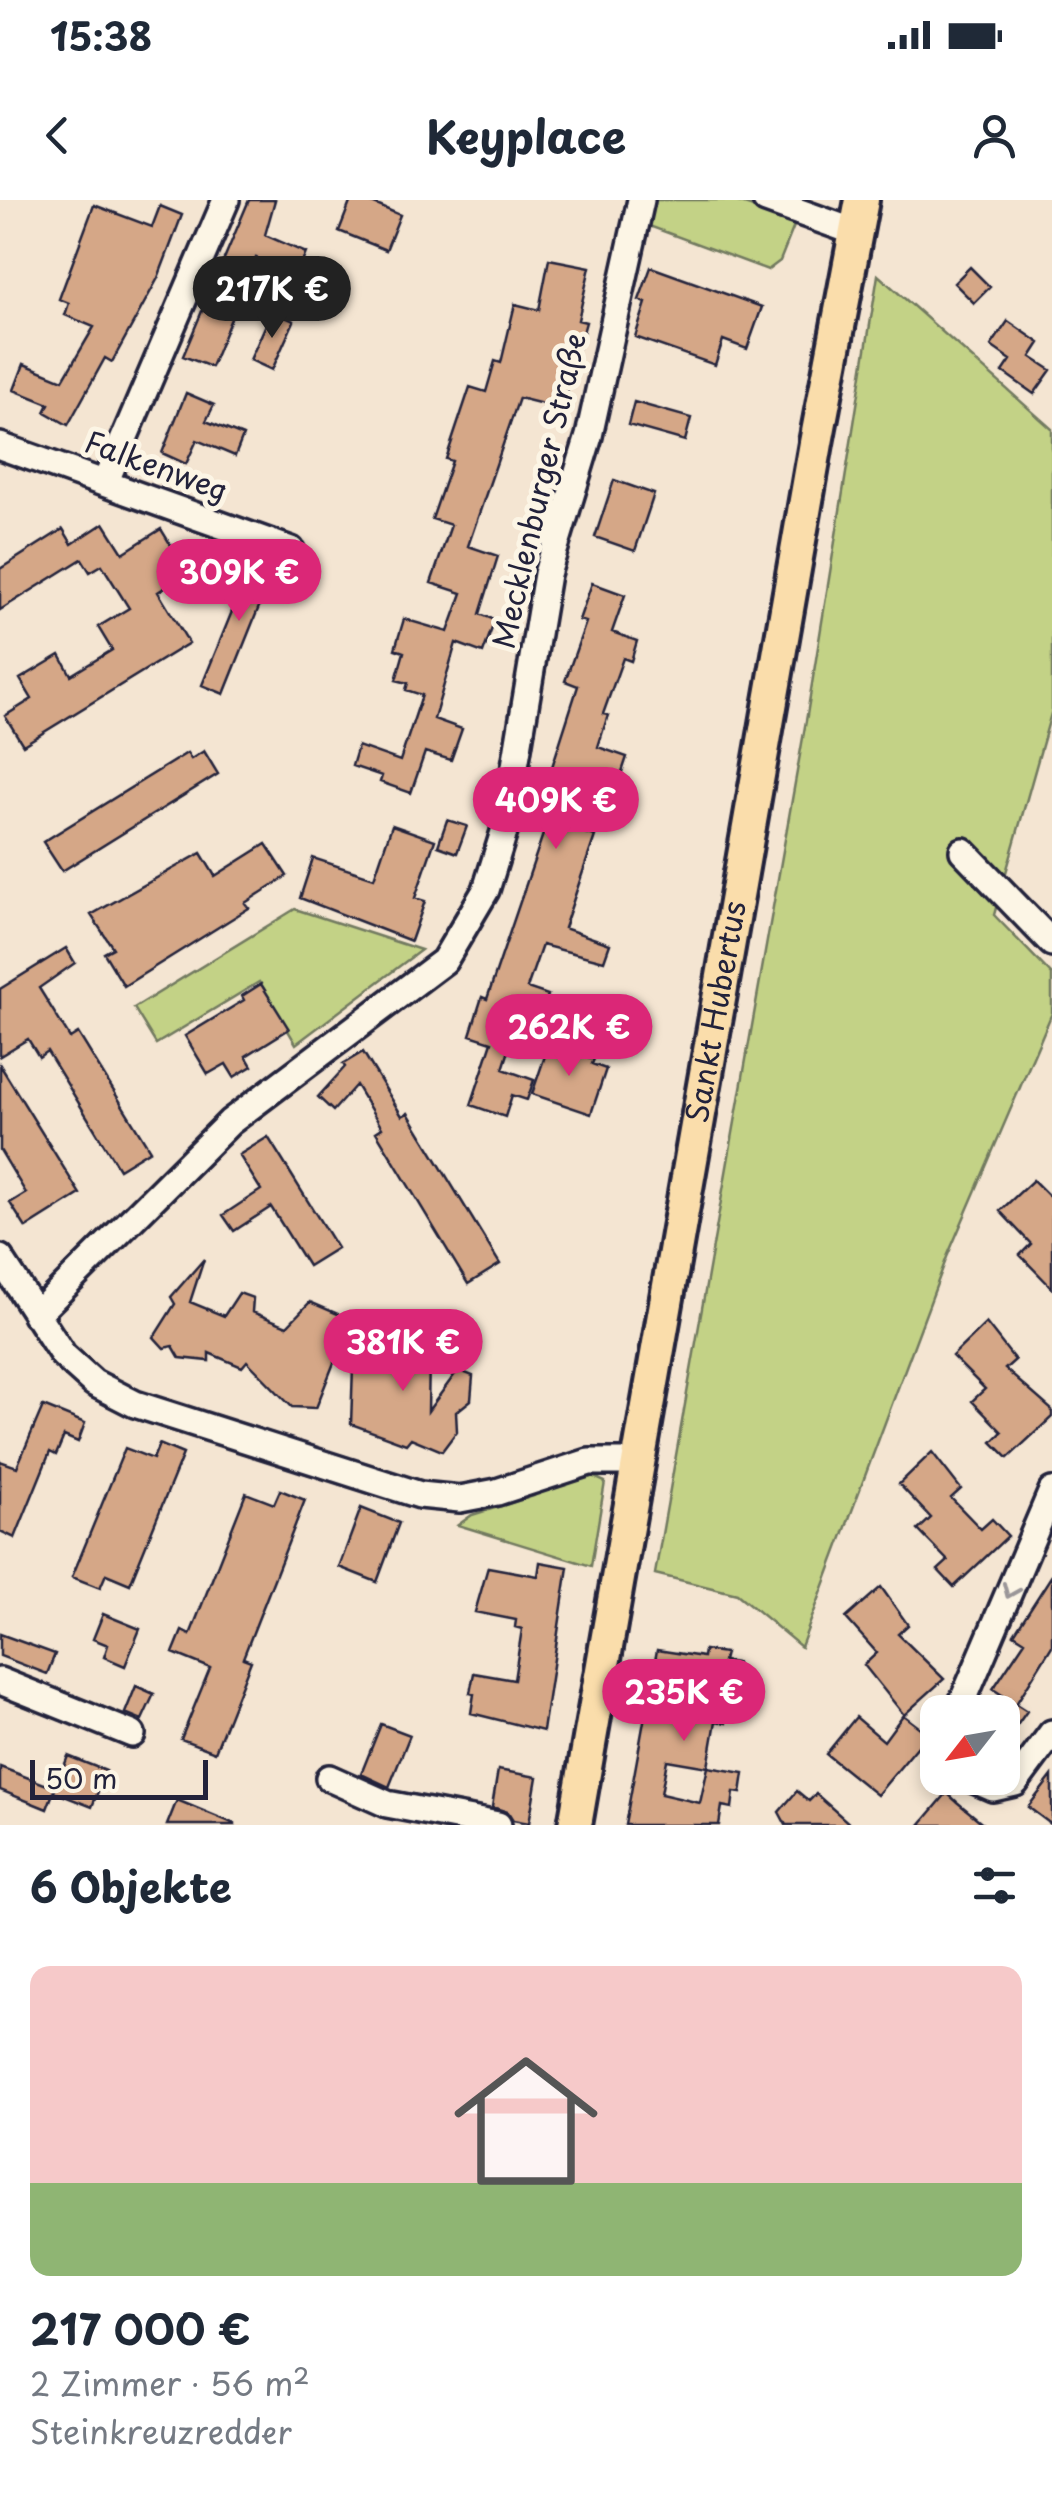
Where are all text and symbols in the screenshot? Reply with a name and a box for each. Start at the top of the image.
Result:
text: 15:38 [50,7,152,64]
text: Keyplace [426,101,626,169]
icon: back [30,108,85,163]
icon: person [967,108,1022,163]
pin: 217K € [191,256,353,341]
text: 217K € [215,264,329,312]
street label: Mecklenburger Straße [479,328,596,653]
street label: Falkenweg [79,418,235,511]
pin: 309K € [158,539,320,624]
text: 309K € [178,547,300,595]
pin: 409K € [475,767,637,852]
text: 409K € [495,775,617,823]
street label: Sankt Hubertus [673,897,756,1126]
pin: 262K € [488,994,650,1079]
text: 262K € [507,1002,631,1050]
pin: 381K € [322,1309,484,1394]
text: 381K € [346,1317,460,1365]
one-way arrow [1002,1581,1022,1599]
pin: 235K € [603,1659,765,1744]
text: 235K € [624,1667,744,1715]
north arrow [920,1695,1020,1795]
map controls [920,1695,1020,1795]
scale bar [30,1755,208,1800]
text: 50 m [45,1756,118,1799]
text: 6 Objekte [30,1854,232,1917]
icon: filters [967,1858,1022,1913]
icon: home [436,2031,616,2211]
text: 217 000 € [30,2296,251,2359]
text: 2 Zimmer · 56 m² [30,2359,310,2407]
text: Steinkreuzredder [30,2407,292,2455]

